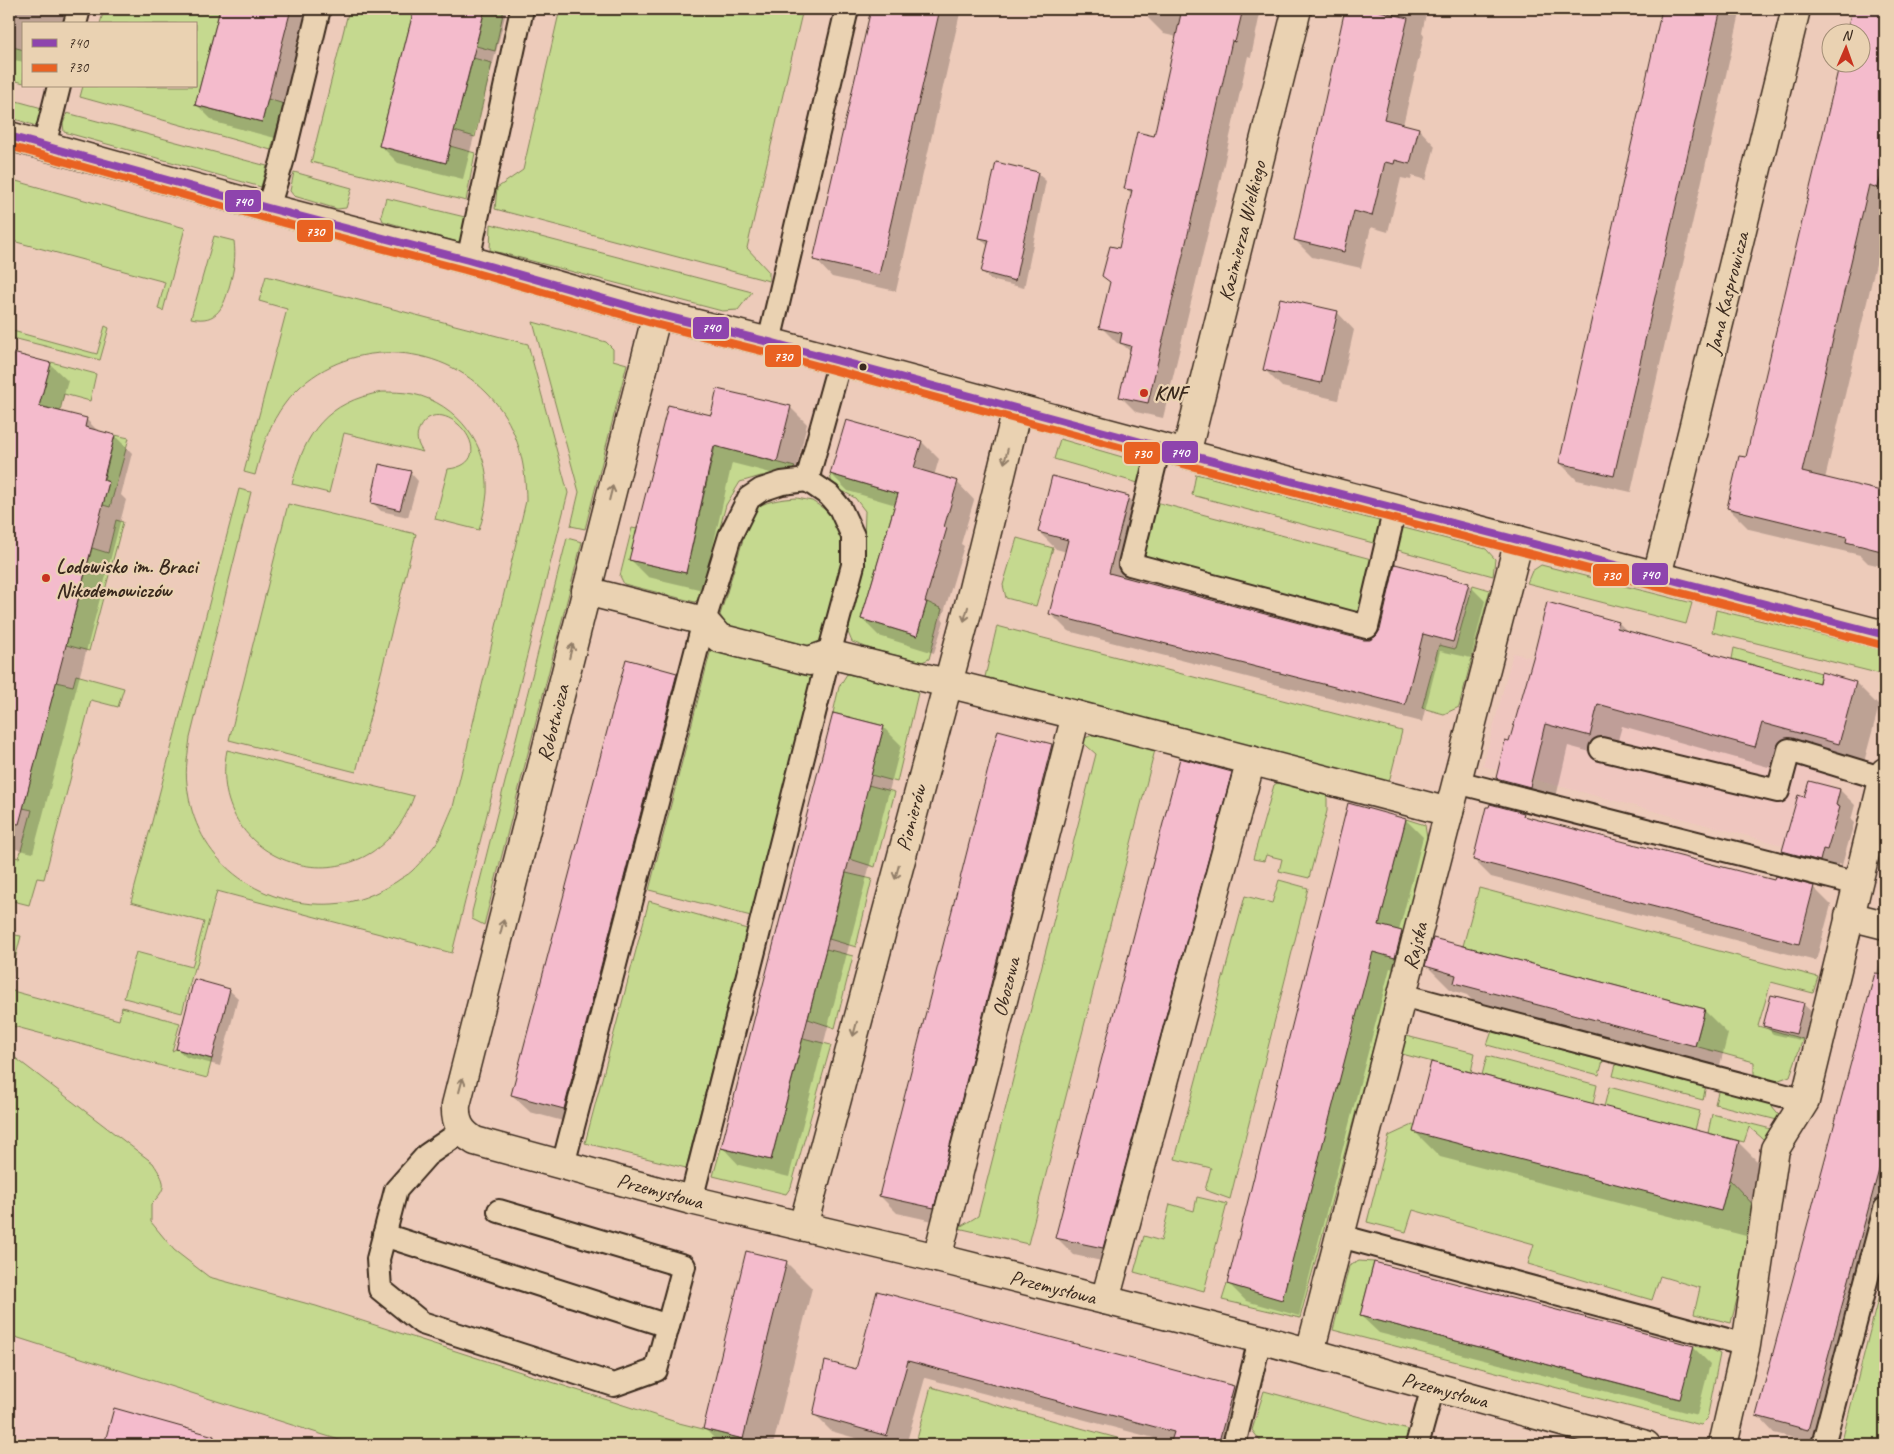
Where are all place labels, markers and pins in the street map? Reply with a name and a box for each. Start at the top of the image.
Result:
unlabelled marker [858,362,868,372]
place label: KNF [1154,380,1191,406]
marker: KNF [1138,387,1150,399]
place label: Lodowisko im. Braci Nikodemowiczów [56,553,200,603]
marker: Lodowisko im. Braci Nikodemowiczów [40,572,52,584]

